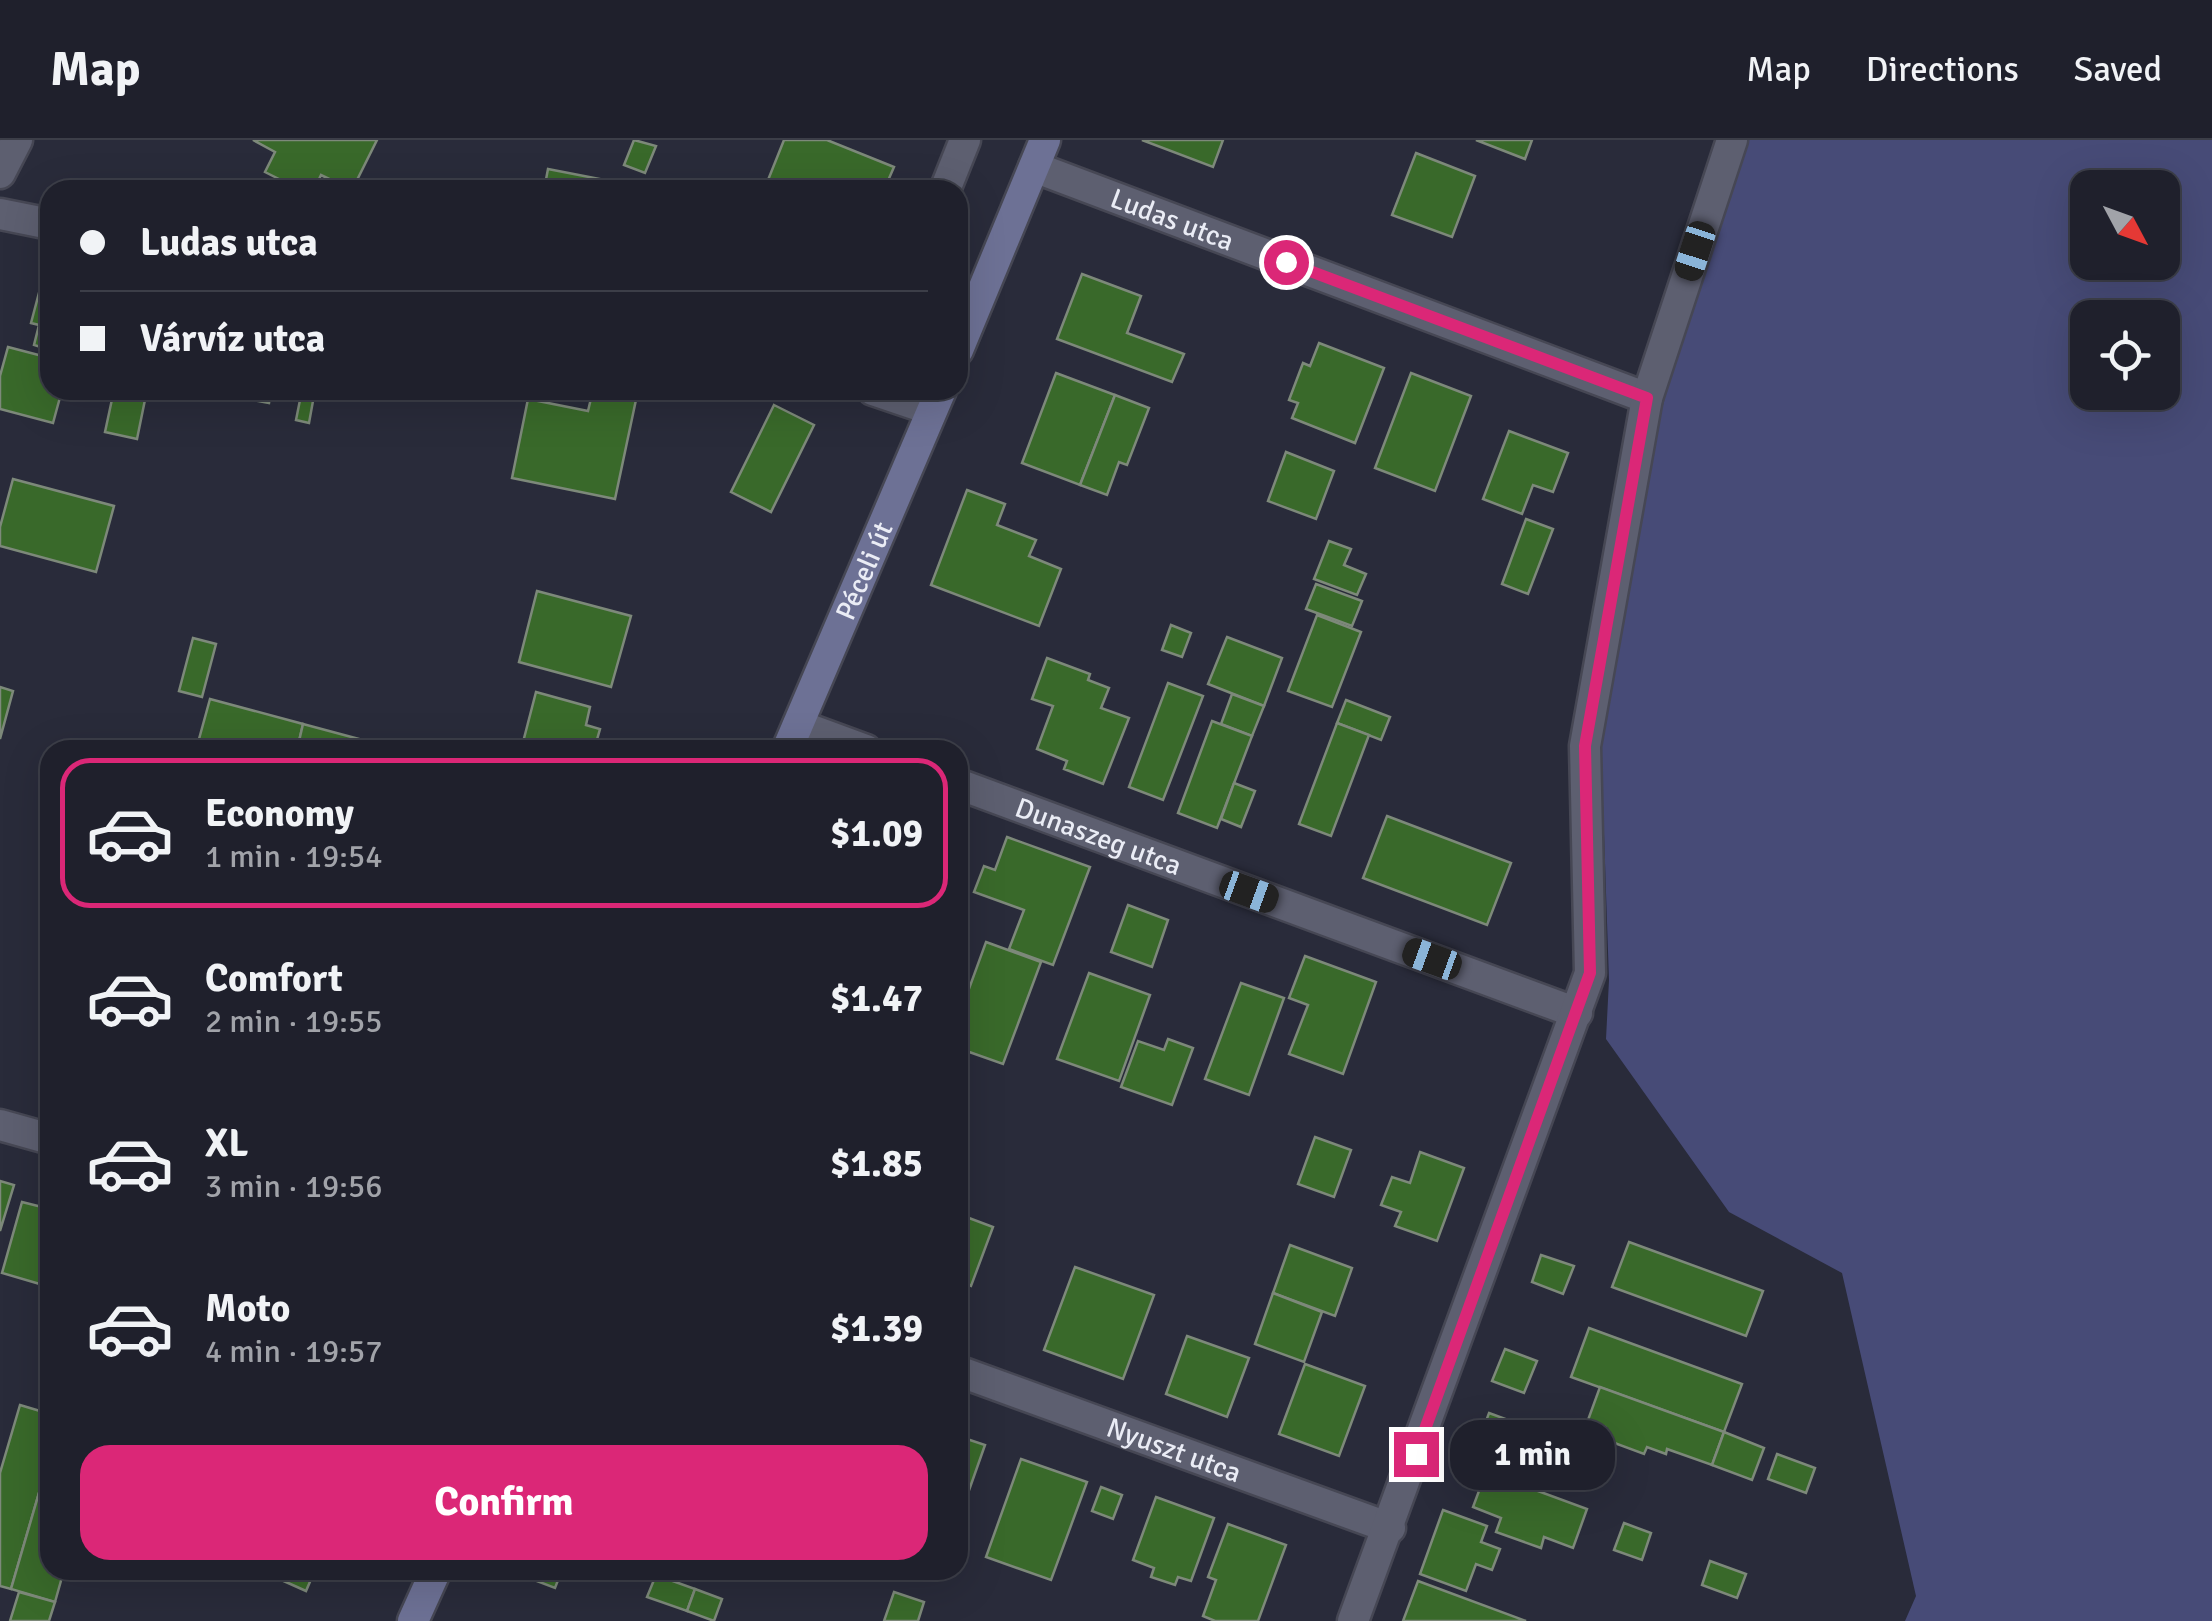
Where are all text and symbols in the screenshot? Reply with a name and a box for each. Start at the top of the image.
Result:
text: Map [50,40,140,99]
text: Map [1746,48,1811,91]
text: Directions [1866,48,2019,91]
text: Saved [2074,48,2162,91]
north arrow [2070,170,2180,280]
map controls [2070,170,2180,410]
street label: Ludas utca [1106,181,1238,259]
car [1671,218,1719,284]
text: Ludas utca [140,219,318,266]
route start [1264,240,1309,285]
button: locate [2070,300,2180,410]
text: Várvíz utca [140,315,325,362]
street label: Péceli út [829,517,901,625]
icon: car [85,788,175,878]
text: Economy [205,790,354,837]
street label: Dunaszeg utca [1011,791,1186,883]
text: $1.09 [830,810,923,857]
text: 1 min · 19:54 [205,837,383,876]
car [1216,868,1282,916]
car [1399,935,1465,983]
icon: car [85,953,175,1043]
text: Comfort [205,955,343,1002]
text: $1.47 [830,975,923,1022]
text: 2 min · 19:55 [205,1002,383,1041]
icon: car [85,1118,175,1208]
text: XL [205,1120,248,1167]
text: $1.85 [830,1140,923,1187]
text: 3 min · 19:56 [205,1167,383,1206]
icon: car [85,1283,175,1373]
text: Moto [205,1285,290,1332]
text: $1.39 [830,1305,923,1352]
text: 4 min · 19:57 [205,1332,383,1371]
street label: Nyuszt utca [1102,1411,1246,1490]
callout: 1 min [1451,1419,1616,1489]
route end [1394,1432,1439,1477]
text: 1 min [1494,1435,1571,1474]
button: Confirm [80,1445,928,1560]

